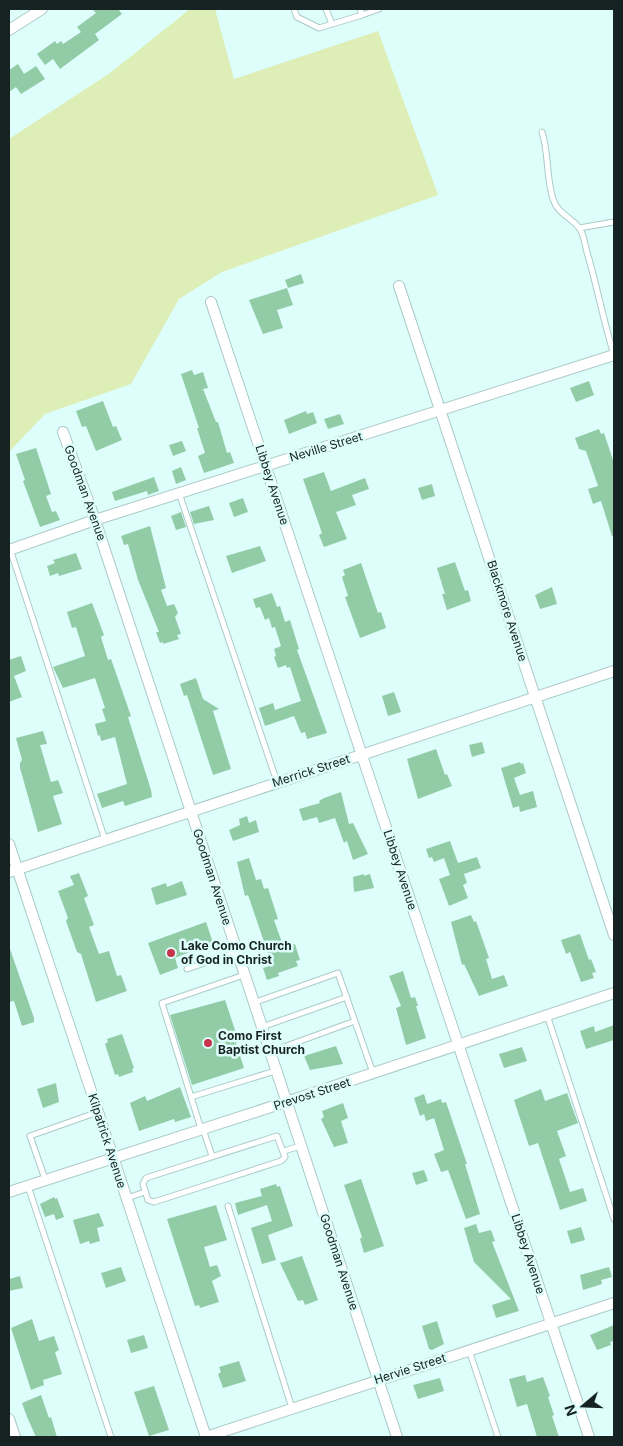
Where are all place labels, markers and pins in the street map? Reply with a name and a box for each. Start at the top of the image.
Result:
place label: Lake Como Church of God in Christ [181,938,292,967]
marker: Lake Como Church of God in Christ [165,947,177,959]
place label: Como First Baptist Church [218,1028,305,1057]
marker: Como First Baptist Church [202,1037,214,1049]

